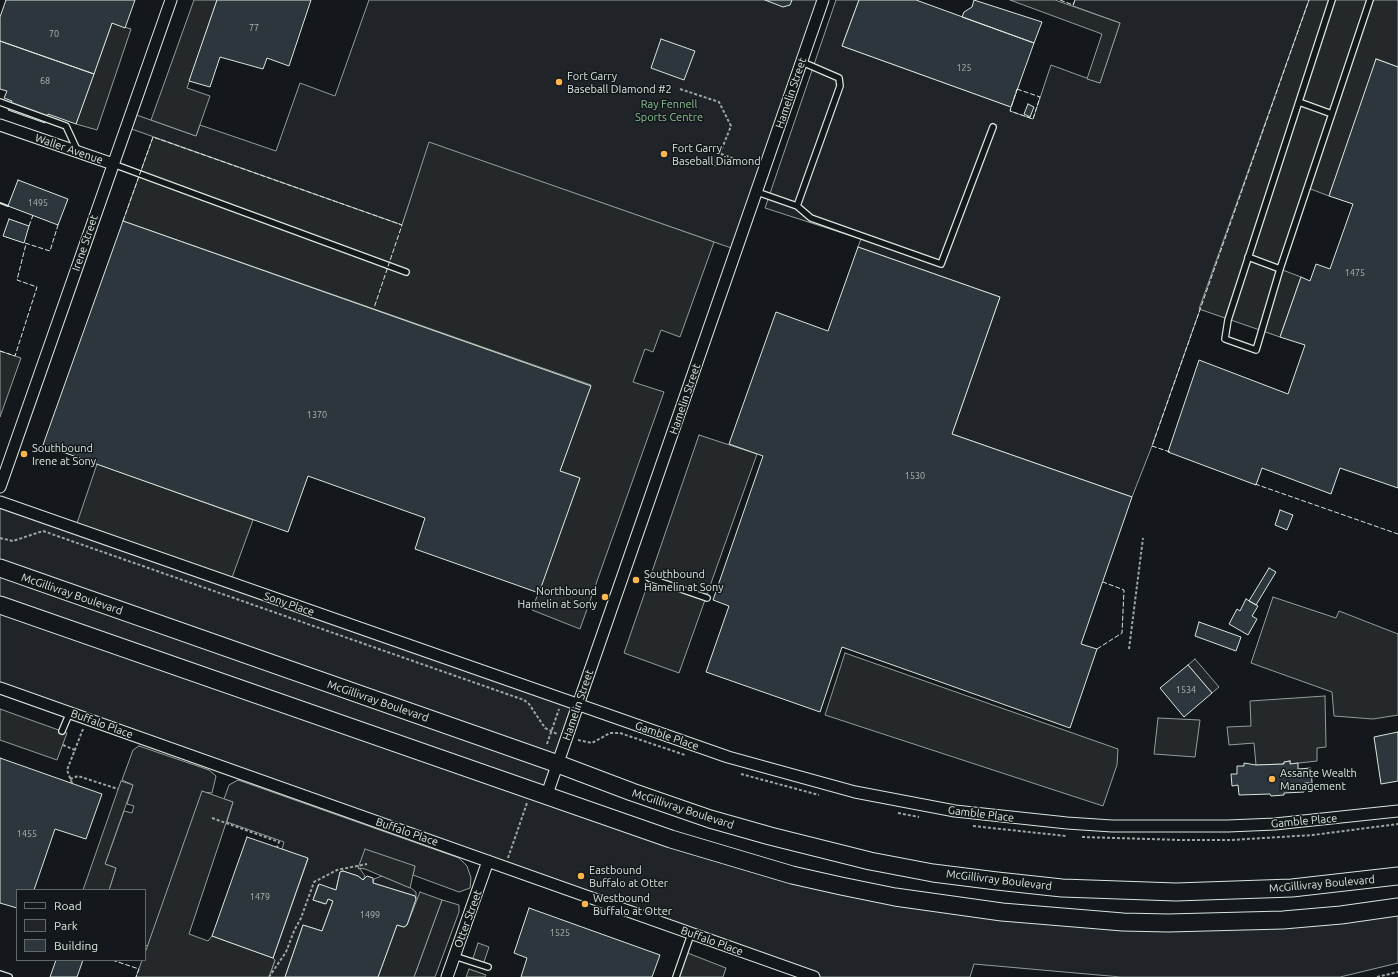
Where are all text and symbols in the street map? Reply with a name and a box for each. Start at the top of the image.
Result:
house number: 77 [249,23,259,33]
house number: 70 [49,29,59,39]
street label: Hamelin Street [773,56,809,130]
house number: 125 [956,63,972,73]
place label: Fort Garry Baseball DIamond #2 [567,69,672,95]
house number: 68 [40,76,50,86]
marker: Fort Garry Baseball DIamond #2 [554,77,564,87]
park label: Ray Fennell Sports Centre [635,97,703,123]
street label: Waller Avenue [33,131,105,167]
place label: Fort Garry Baseball Diamond [672,141,761,167]
marker: Fort Garry Baseball Diamond [659,149,669,159]
house number: 1495 [28,198,48,208]
street label: Irene Street [69,213,101,273]
house number: 1475 [1345,268,1365,278]
street label: Hamelin Street [667,362,703,436]
house number: 1370 [307,410,327,420]
place label: Southbound Irene at Sony [32,441,96,467]
marker: Southbound Irene at Sony [19,449,29,459]
house number: 1530 [905,471,925,481]
place label: Southbound Hamelin at Sony [644,567,723,593]
street label: McGillivray Boulevard [20,570,124,618]
marker: Southbound Hamelin at Sony [631,575,641,585]
place label: Northbound Hamelin at Sony [518,584,597,610]
street label: Sony Place [262,589,316,619]
marker: Northbound Hamelin at Sony [600,592,610,602]
street label: Hamelin Street [560,668,596,742]
street label: McGillivray Boulevard [326,677,430,725]
house number: 1534 [1176,685,1196,695]
street label: Buffalo Place [69,707,135,741]
street label: Gamble Place [633,719,701,753]
place label: Assante Wealth Management [1280,766,1357,792]
marker: Assante Wealth Management [1267,774,1277,784]
street label: McGillivray Boulevard [630,786,736,832]
street label: Gamble Place [947,803,1015,825]
street label: Gamble Place [1270,812,1338,830]
street label: Buffalo Place [374,815,440,849]
house number: 1455 [17,829,37,839]
place label: Eastbound Buffalo at Otter [589,863,668,889]
street label: McGillivray Boulevard [945,867,1053,893]
marker: Eastbound Buffalo at Otter [576,871,586,881]
street label: McGillivray Boulevard [1268,873,1376,895]
street label: Otter Street [451,888,485,950]
legend [16,889,146,961]
place label: Westbound Buffalo at Otter [593,891,672,917]
house number: 1479 [250,892,270,902]
text: Road [54,899,82,912]
marker: Westbound Buffalo at Otter [580,899,590,909]
house number: 1499 [360,910,380,920]
text: Park [54,919,78,932]
street label: Buffalo Place [679,924,745,958]
house number: 1525 [550,928,570,938]
text: Building [54,939,98,952]

